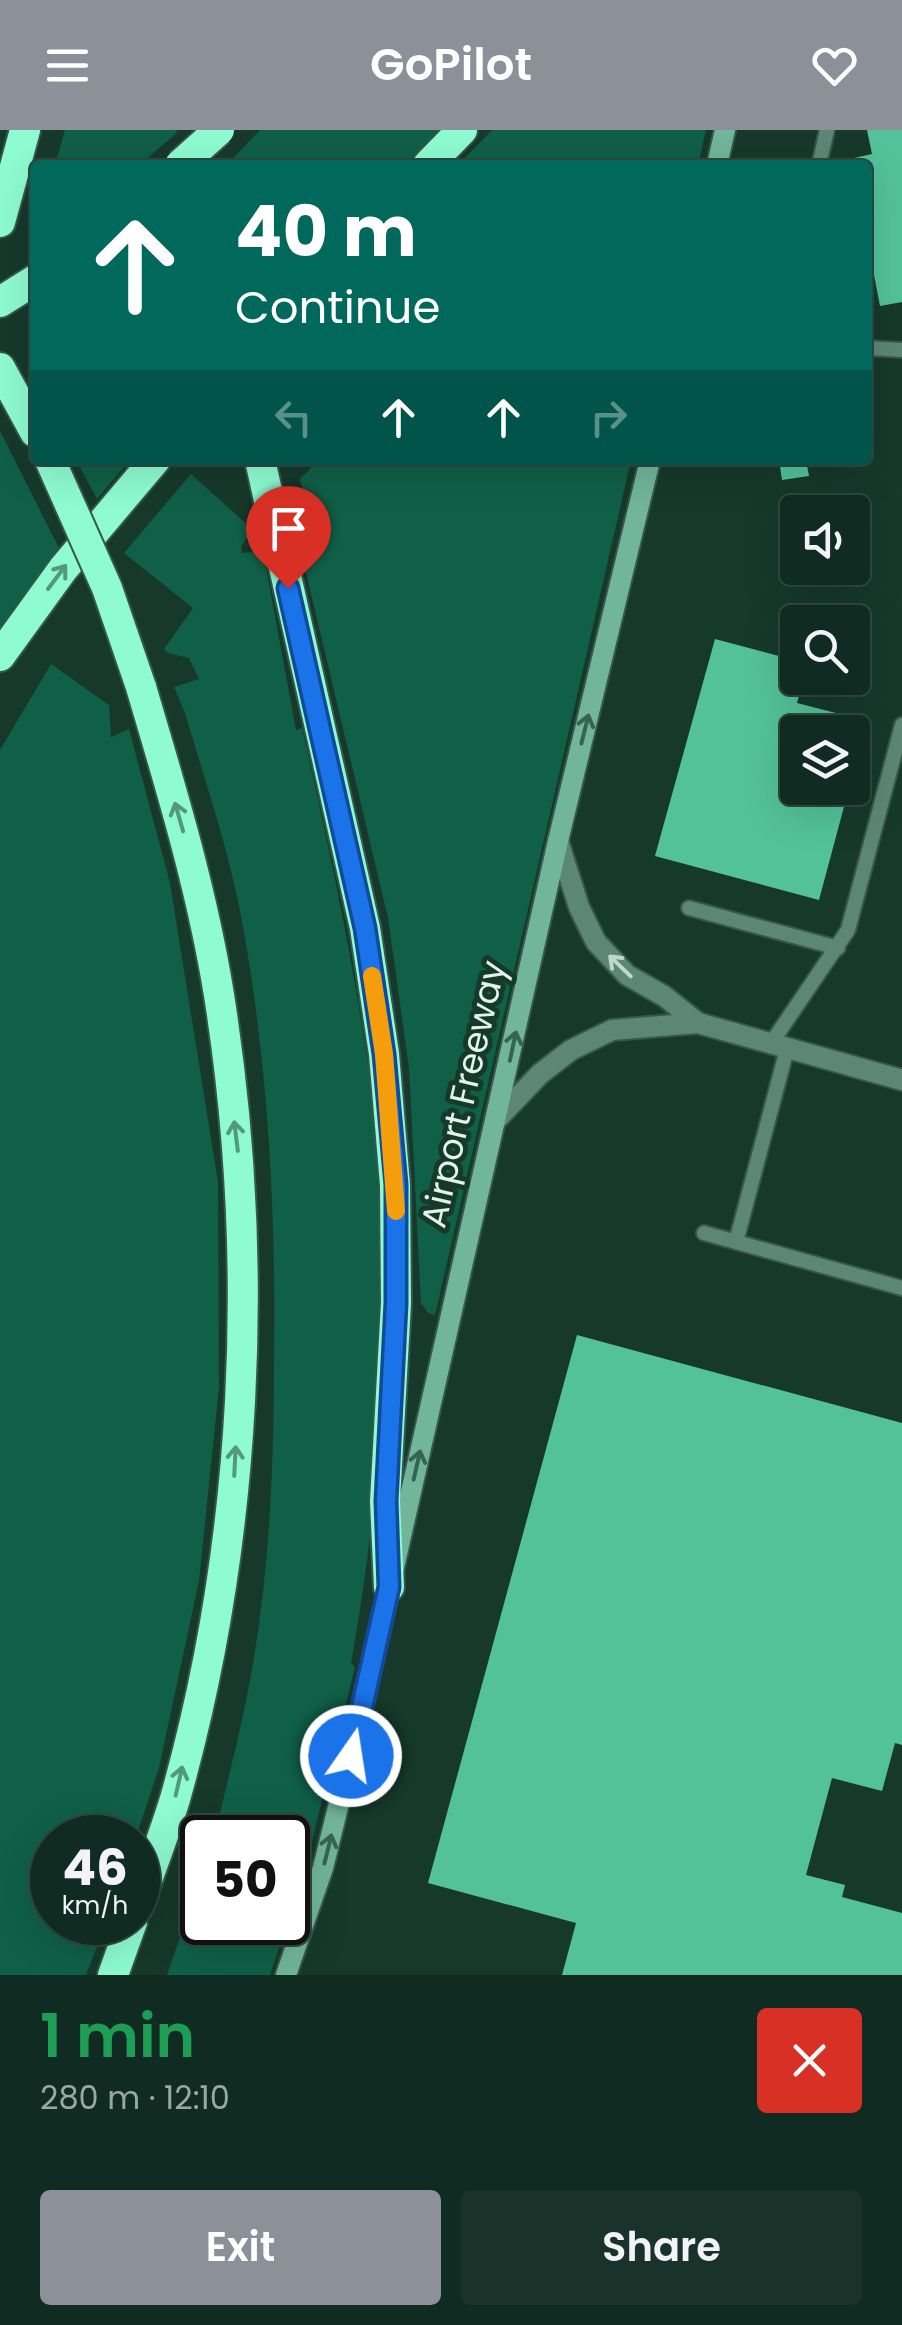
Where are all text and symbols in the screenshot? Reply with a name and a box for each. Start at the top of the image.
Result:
text: GoPilot [370,33,532,96]
icon: menu [40,38,95,93]
icon: heart [807,38,862,93]
text: 40 m [235,182,417,281]
icon: ahead [70,200,200,330]
text: Continue [235,276,440,339]
icon: left [266,390,321,445]
icon: ahead [371,390,426,445]
icon: ahead [476,390,531,445]
icon: right [581,390,636,445]
pin [246,486,331,589]
map controls [780,495,870,805]
button: sound [780,495,870,585]
icon: arrive [261,501,316,556]
one-way arrow [47,564,68,591]
button: search [780,605,870,695]
one-way arrow [577,714,596,745]
button: layers [780,715,870,805]
one-way arrow [169,802,187,833]
street label: Airport Freeway [408,955,518,1232]
one-way arrow [608,955,633,978]
one-way arrow [505,1030,524,1062]
one-way arrow [227,1121,245,1153]
one-way arrow [226,1446,245,1478]
one-way arrow [409,1450,428,1482]
position arrow [299,1704,403,1808]
one-way arrow [171,1766,189,1798]
speed limit sign: 50 [180,1815,310,1945]
text: 46 [62,1832,128,1903]
one-way arrow [320,1834,338,1866]
text: km/h [62,1888,128,1923]
text: 1 min [40,1994,195,2078]
button: close [757,2008,862,2113]
text: 280 m · 12:10 [40,2075,230,2120]
button: Exit [40,2190,441,2305]
button: Share [461,2190,862,2305]

